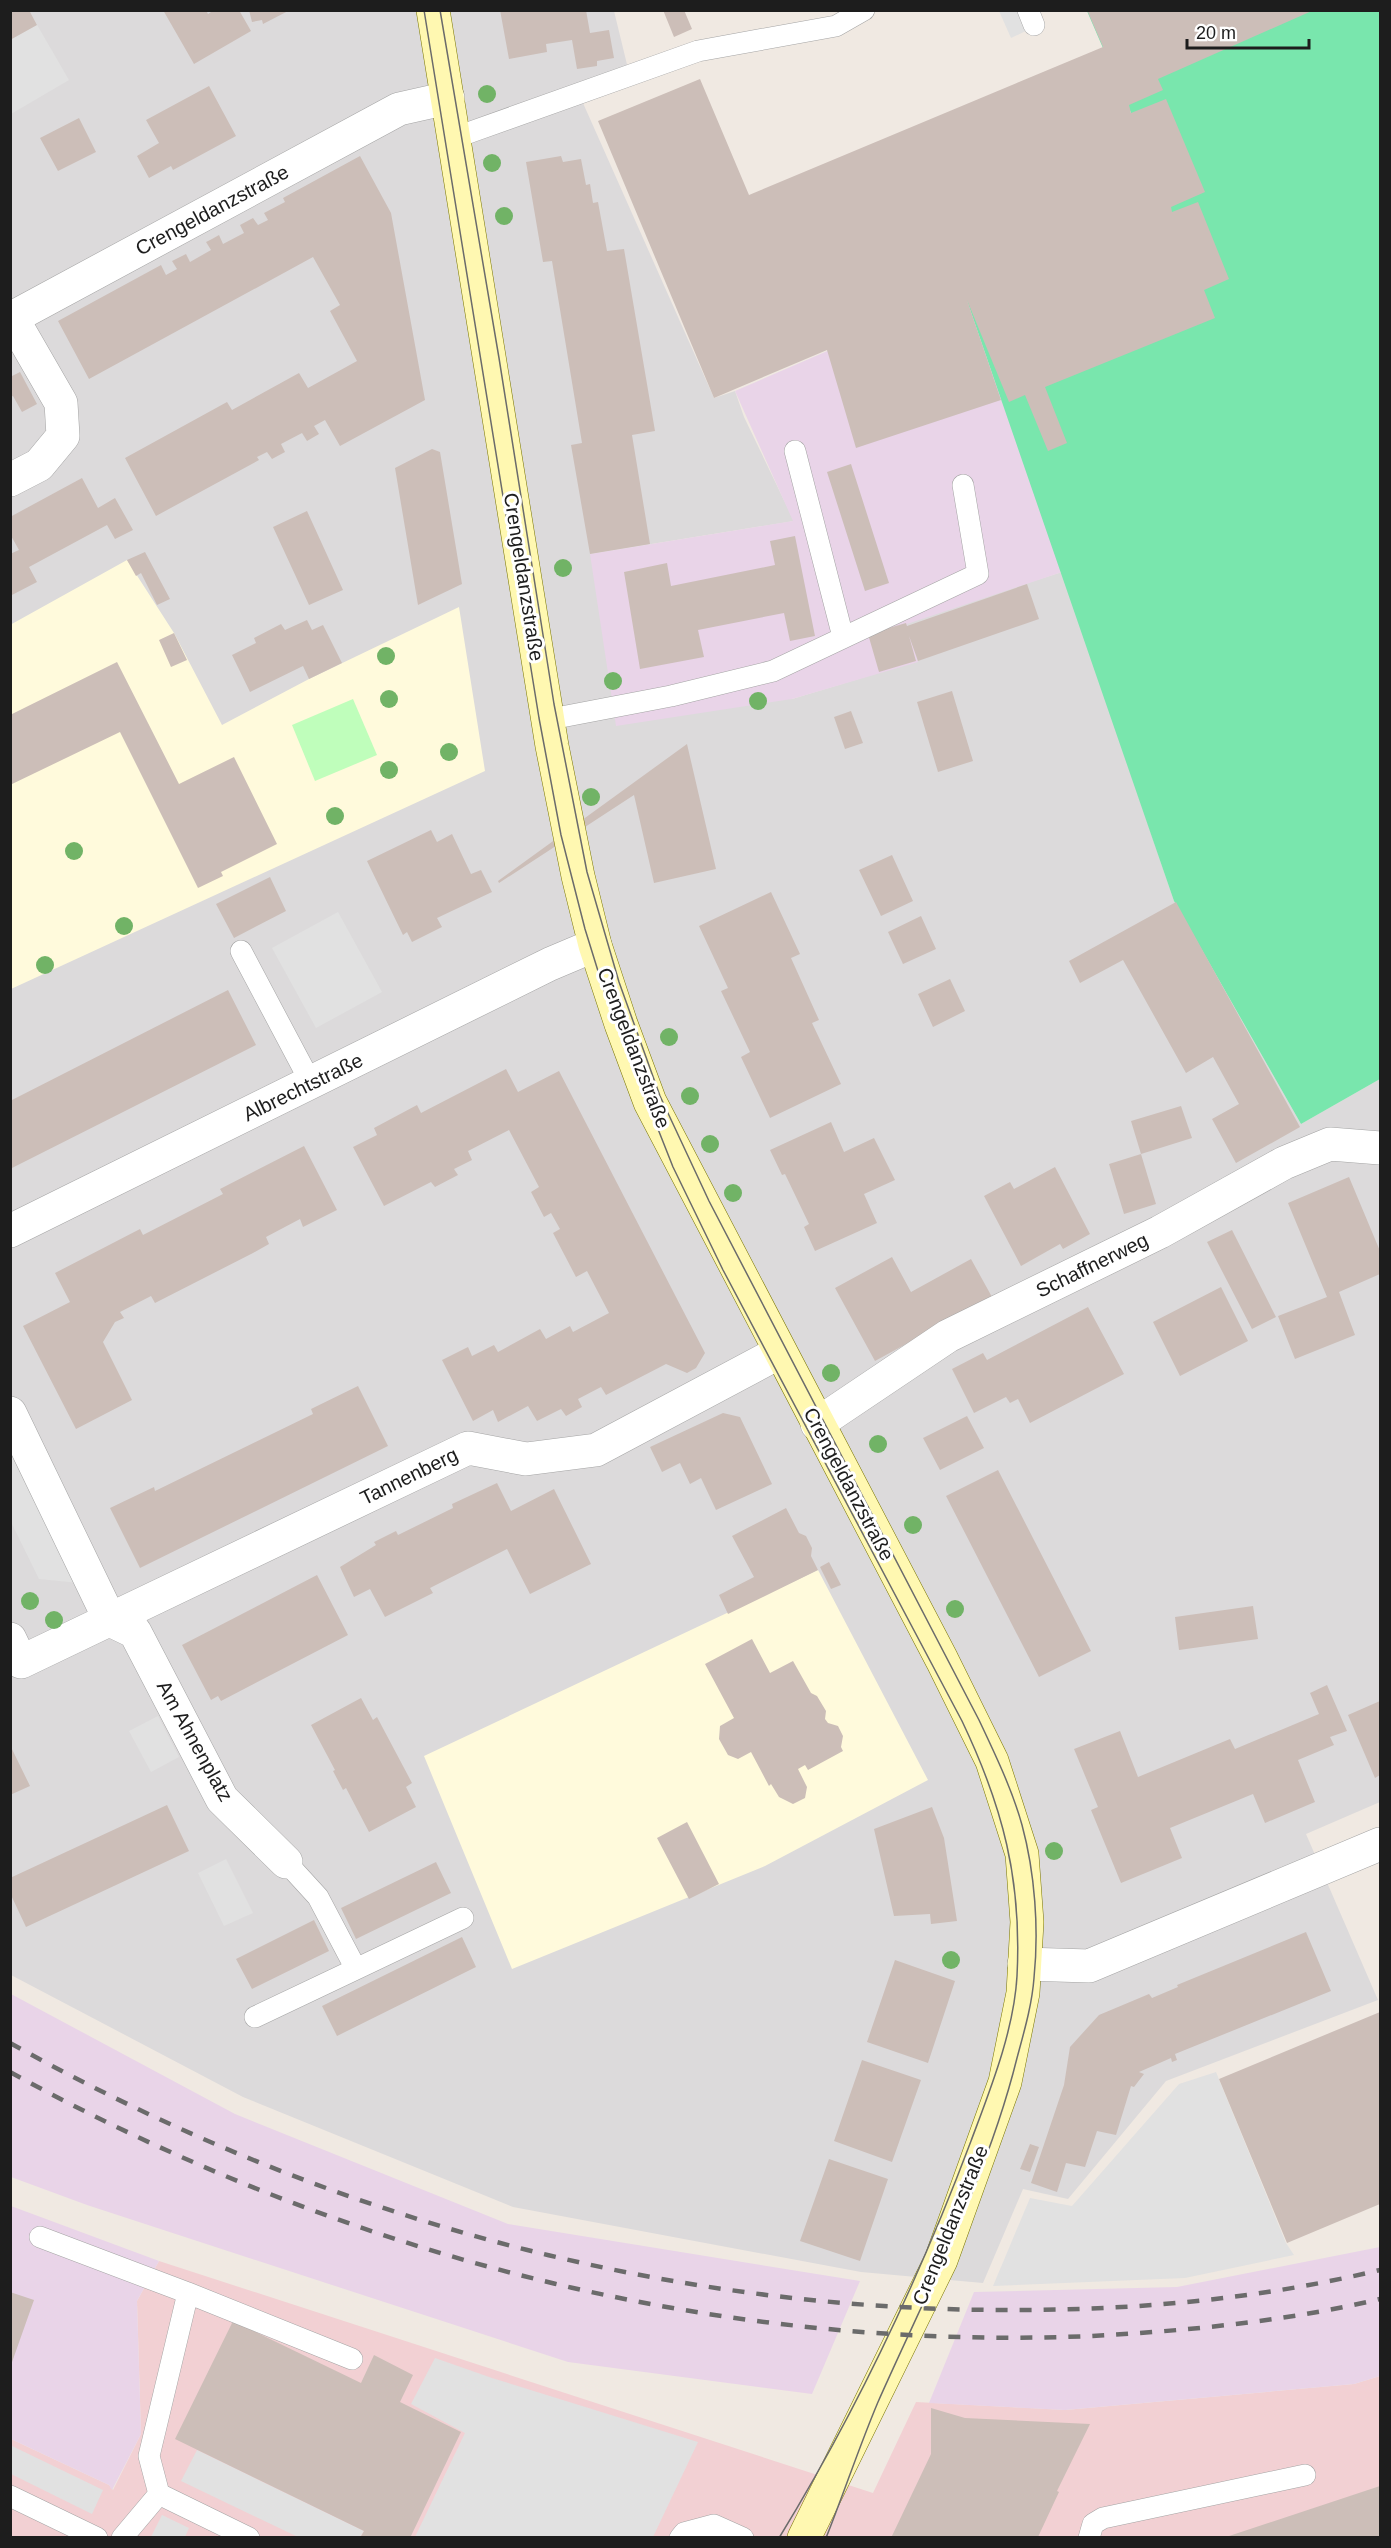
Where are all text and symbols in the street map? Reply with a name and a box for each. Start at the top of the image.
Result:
scale bar [1187,12,1308,50]
text: 20 m [1196,23,1236,43]
street label: Crengeldanzstraße [132,160,292,260]
street label: Crengeldanzstraße [500,491,548,663]
street label: Crengeldanzstraße [593,965,675,1131]
street label: Albrechtstraße [240,1049,366,1125]
street label: Schaffnerweg [1032,1228,1152,1302]
street label: Crengeldanzstraße [799,1404,899,1564]
street label: Tannenberg [357,1443,461,1509]
street label: Am Ahnenplatz [153,1677,237,1805]
street label: Crengeldanzstraße [908,2142,992,2308]

